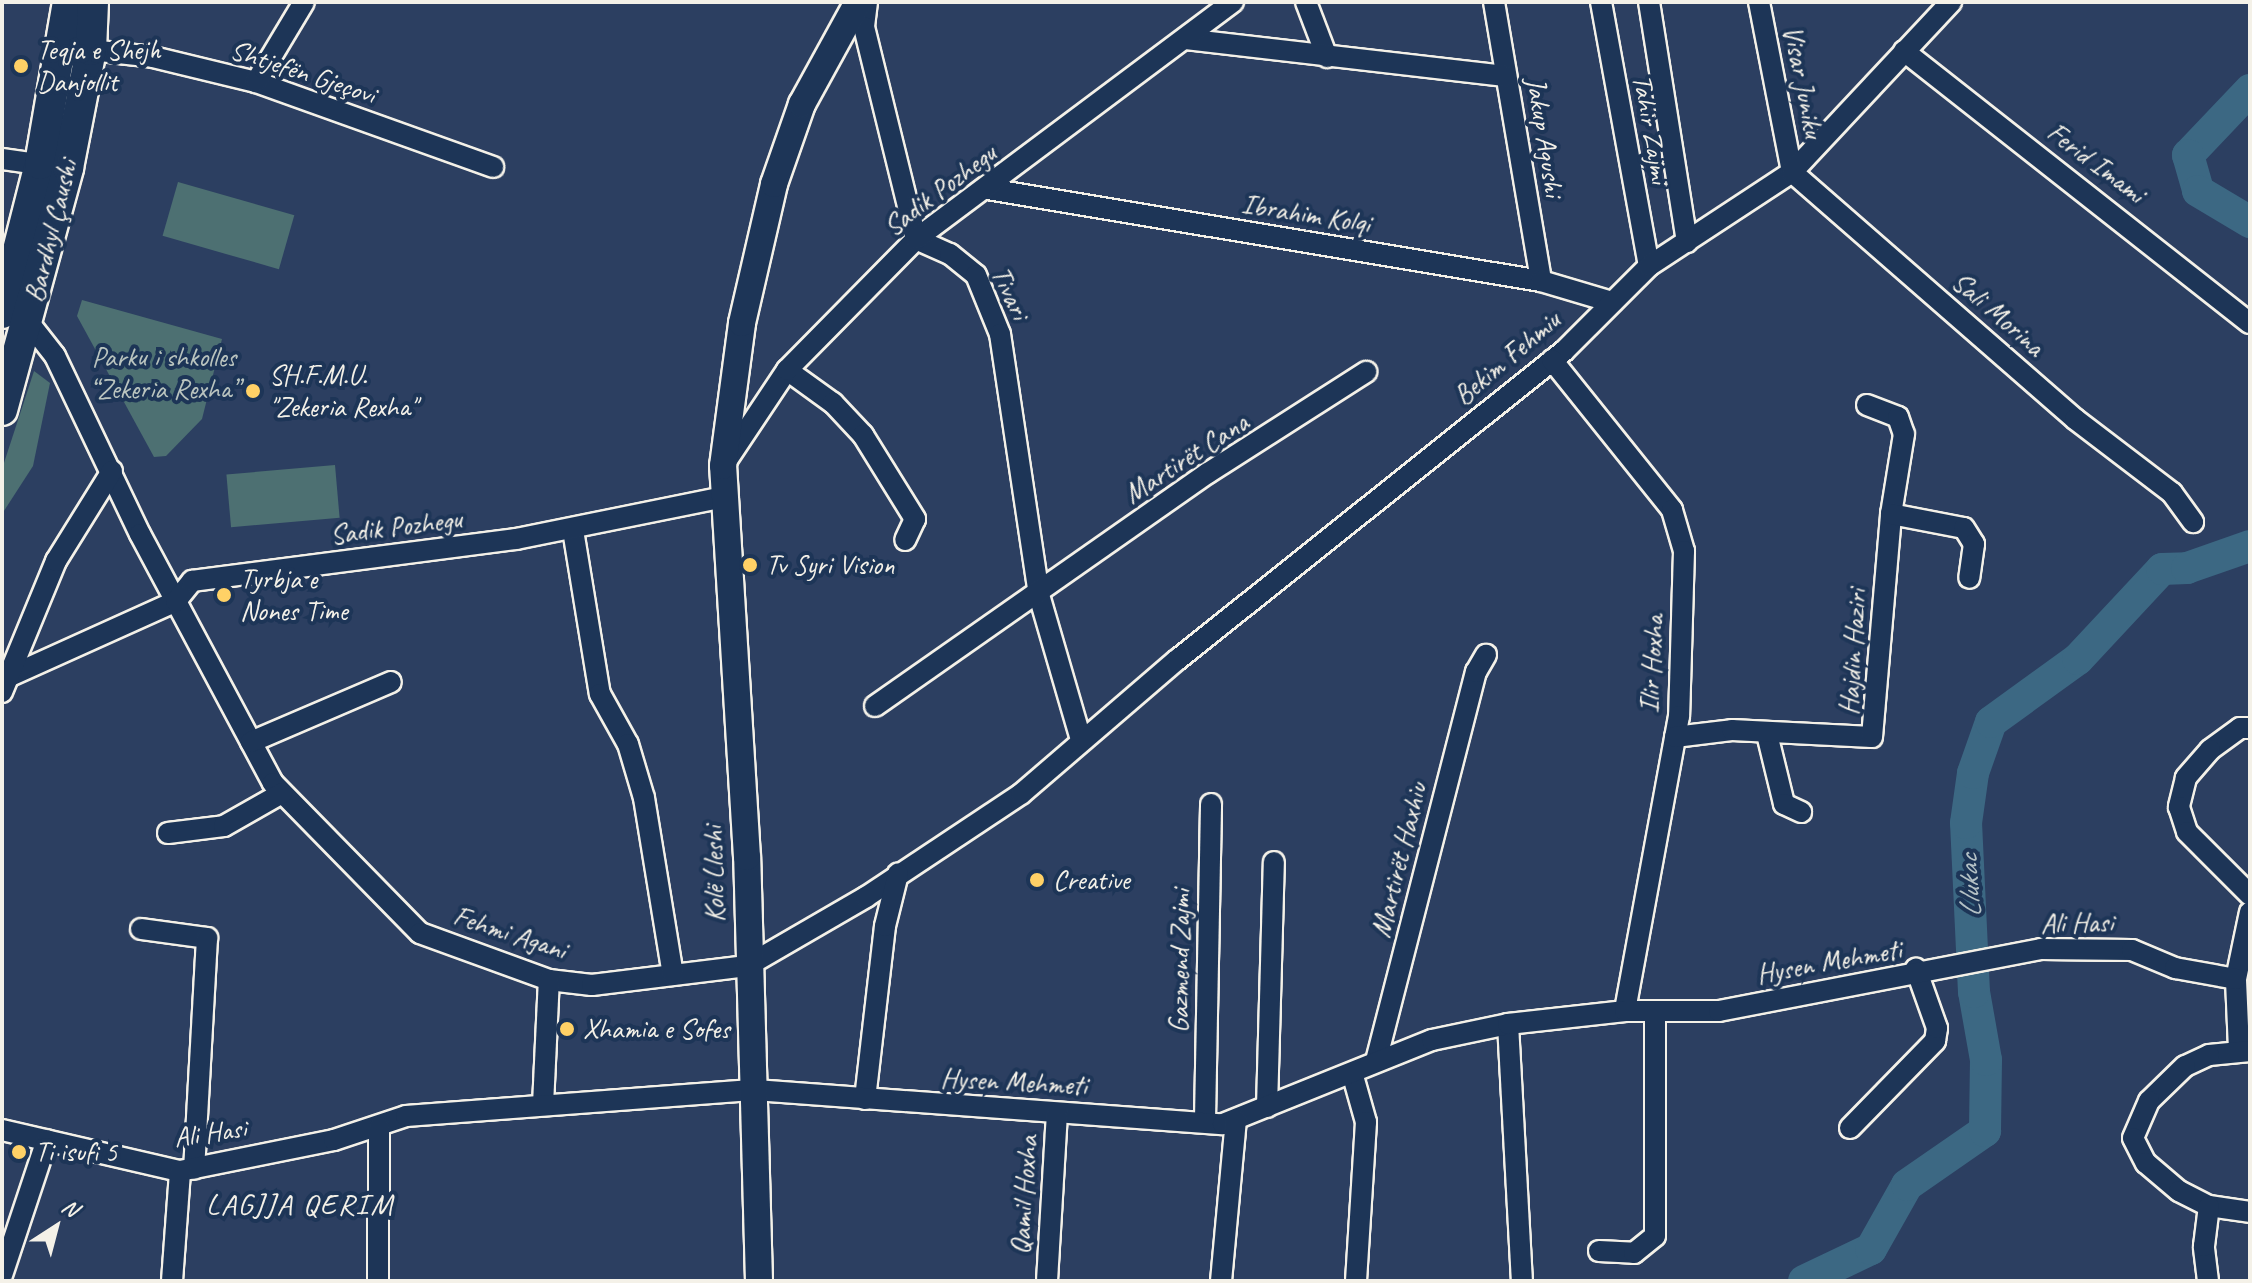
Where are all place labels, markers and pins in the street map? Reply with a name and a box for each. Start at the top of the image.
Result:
place label: Teqja e Shejh Danjollit [37,33,161,99]
marker: Teqja e Shejh Danjollit [12,57,30,75]
place label: SH.F.M.U. "Zekeria Rexha" [269,358,416,424]
marker: SH.F.M.U. "Zekeria Rexha" [244,382,262,400]
place label: Tv Syri Vision [766,548,894,582]
marker: Tv Syri Vision [741,556,759,574]
place label: Tyrbja e Nones Time [240,562,348,628]
marker: Tyrbja e Nones Time [215,586,233,604]
place label: Creative [1053,863,1129,897]
marker: Creative [1028,871,1046,889]
place label: Xhamia e Sofes [583,1012,729,1046]
marker: Xhamia e Sofes [558,1020,576,1038]
place label: Ti isufi 5 [35,1135,117,1169]
marker: Ti isufi 5 [10,1143,28,1161]

